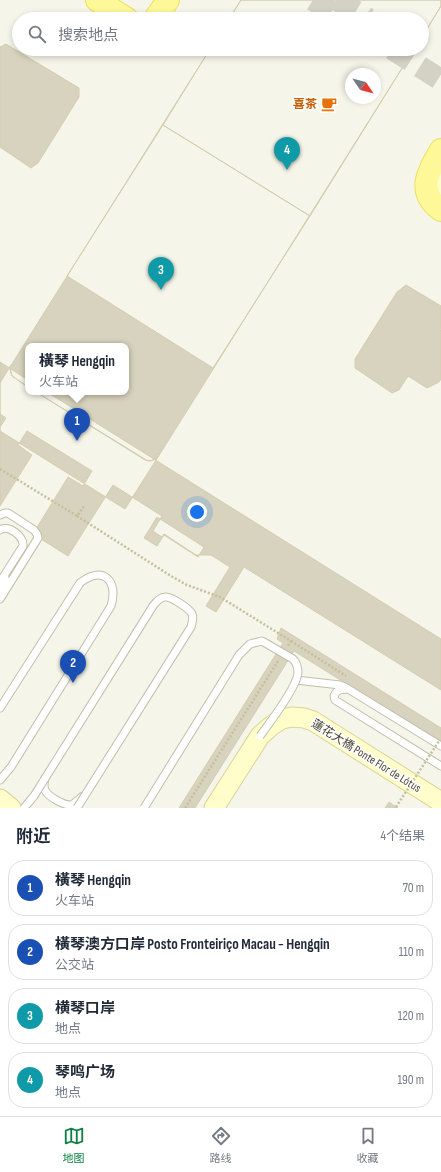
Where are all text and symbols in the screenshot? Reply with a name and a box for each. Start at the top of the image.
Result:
search box [12,12,429,56]
icon: search [26,23,48,45]
text: 搜索地点 [58,26,118,45]
north arrow [345,68,381,104]
cafe icon: 喜茶 [320,95,338,113]
place label: 喜茶 [293,97,317,112]
pin: 4 [274,137,300,170]
pin: 3 [148,257,174,290]
popup [25,343,129,395]
text: 橫琴 Hengqin [39,352,115,371]
text: 火车站 [39,374,78,390]
pin: 1 [64,408,90,441]
your location [187,502,207,522]
pin: 2 [60,650,86,683]
street label: 蓮花大橋 Ponte Flor de Lótus [308,716,424,796]
text: 附近 [16,827,50,847]
text: 4个结果 [381,828,425,844]
text: 橫琴 Hengqin [55,871,131,890]
text: 1 [27,880,33,896]
text: 70 m [403,880,424,896]
text: 火车站 [55,893,94,909]
text: 橫琴澳方口岸 Posto Fronteiriço Macau - Hengqin [55,935,330,954]
text: 2 [27,944,33,960]
text: 110 m [399,944,424,960]
text: 公交站 [55,957,94,973]
text: 横琴口岸 [55,999,115,1018]
text: 3 [27,1008,33,1024]
text: 120 m [398,1008,424,1024]
text: 地点 [55,1021,81,1037]
text: 琴鸣广场 [55,1063,115,1082]
text: 4 [27,1072,33,1088]
text: 190 m [397,1072,424,1088]
text: 地点 [55,1085,81,1101]
tab: 地图 [63,1125,85,1165]
tab: 路线 [210,1125,232,1165]
tab: 收藏 [357,1125,379,1165]

